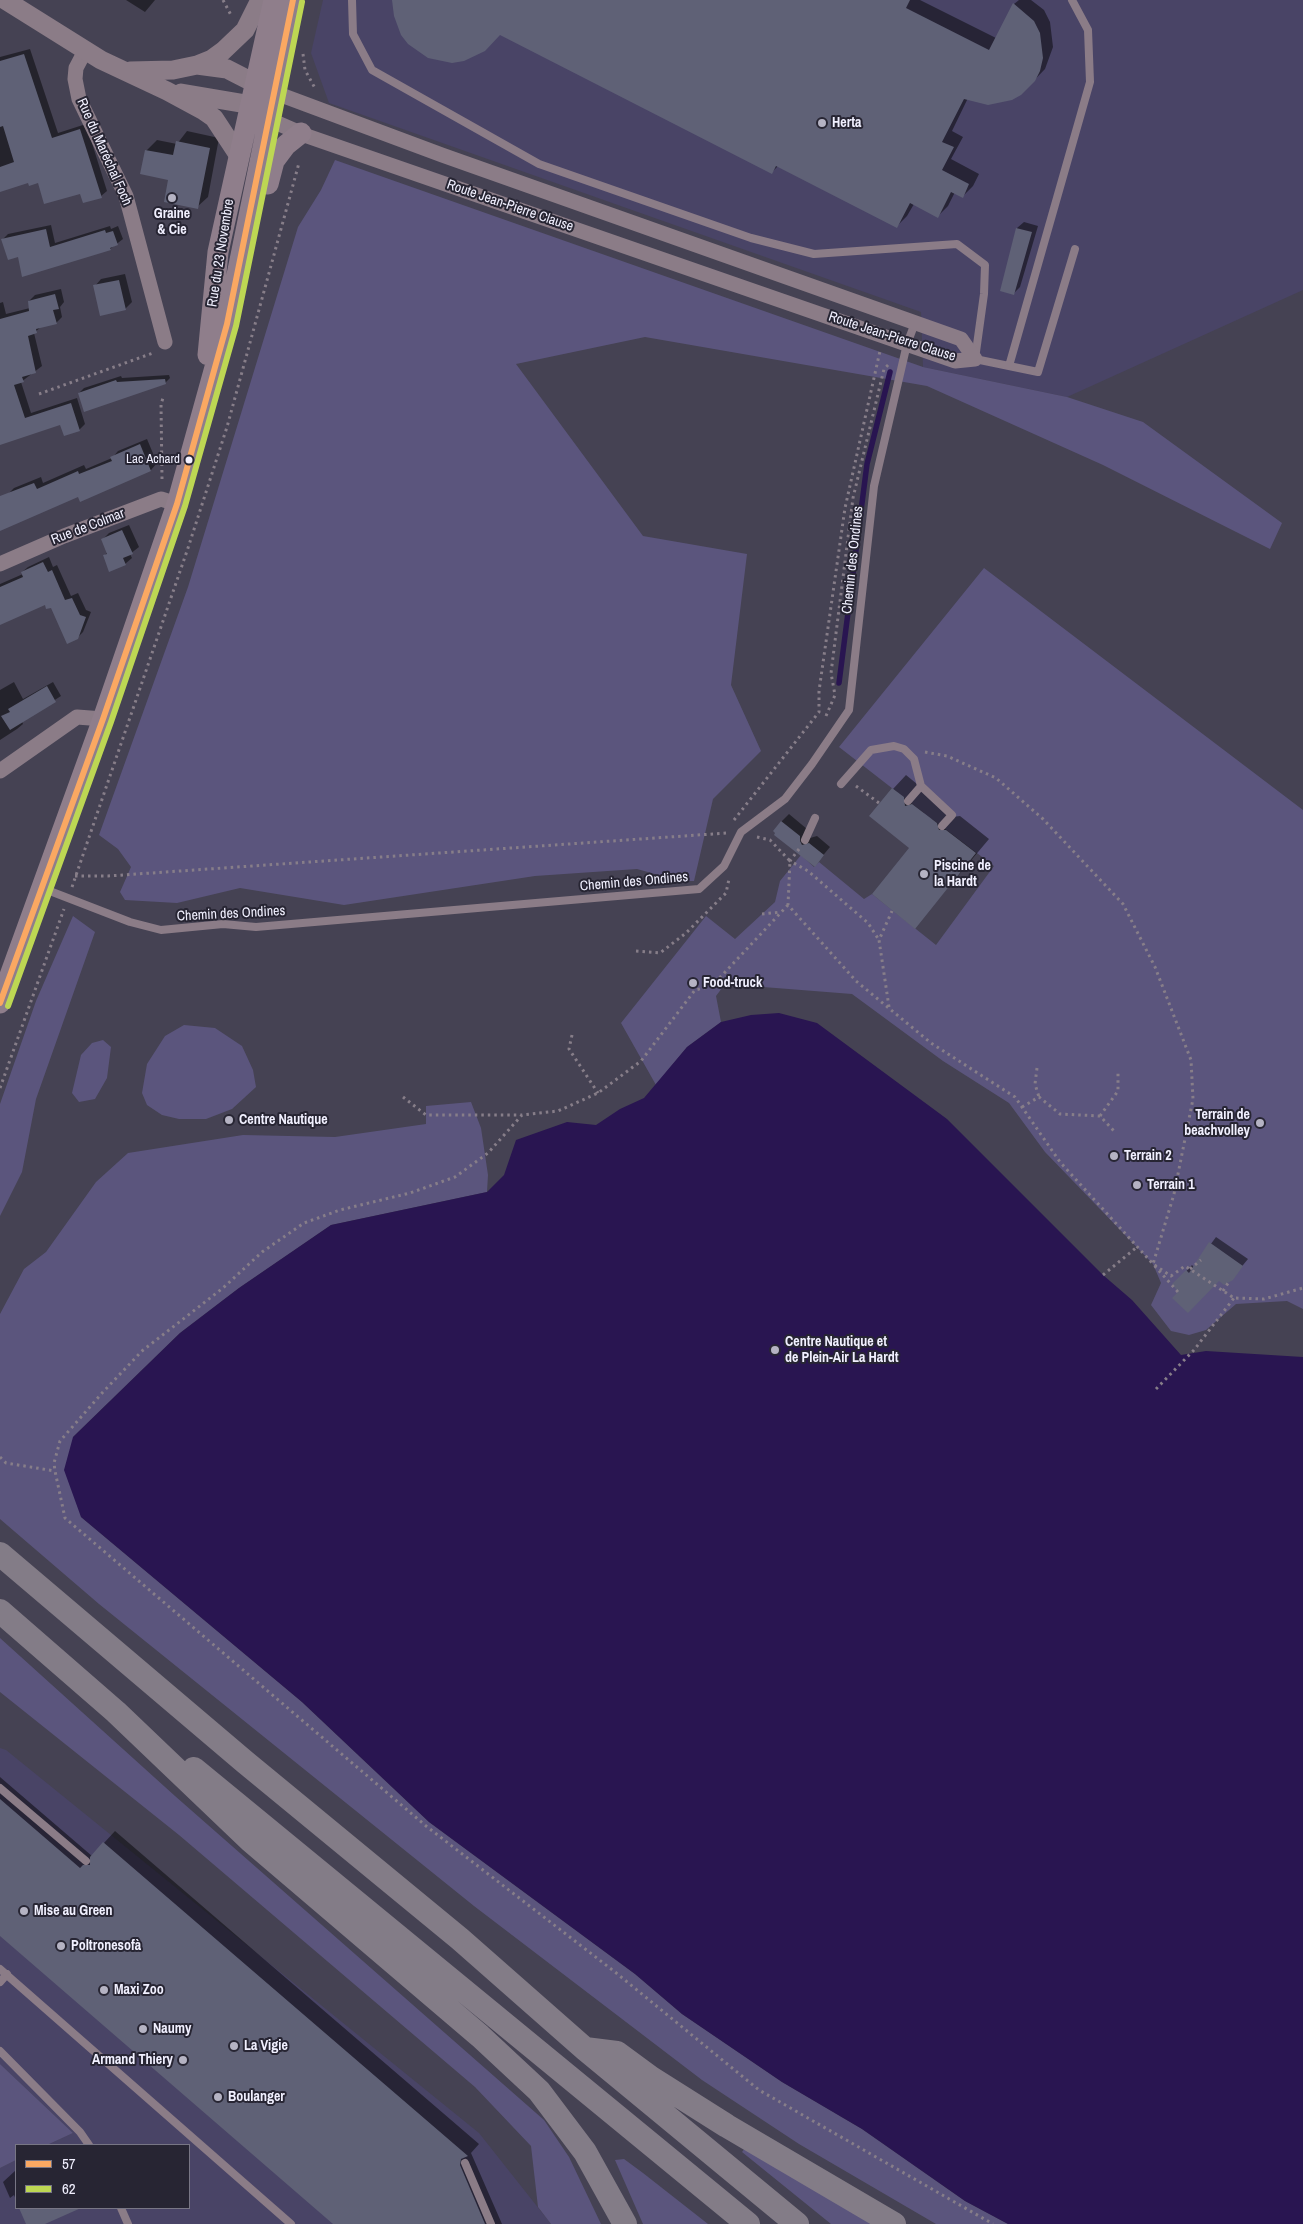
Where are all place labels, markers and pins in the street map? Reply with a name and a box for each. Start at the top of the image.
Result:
place label: Herta [832,115,861,131]
marker: Herta [816,117,828,129]
marker: Graine & Cie [166,192,178,204]
place label: Graine & Cie [154,206,190,238]
place label: Lac Achard [126,452,180,468]
marker: Lac Achard [184,455,194,465]
place label: Piscine de la Hardt [934,858,991,890]
marker: Piscine de la Hardt [918,868,930,880]
place label: Food-truck [703,975,762,991]
marker: Food-truck [687,977,699,989]
place label: Terrain de beachvolley [1184,1107,1250,1140]
place label: Centre Nautique [239,1112,328,1128]
marker: Centre Nautique [223,1114,235,1126]
marker: Terrain de beachvolley [1254,1117,1266,1129]
place label: Terrain 2 [1124,1148,1172,1164]
marker: Terrain 2 [1108,1150,1120,1162]
place label: Terrain 1 [1147,1177,1195,1193]
marker: Terrain 1 [1131,1179,1143,1191]
place label: Centre Nautique et de Plein-Air La Hardt [785,1334,899,1366]
marker: Centre Nautique et de Plein-Air La Hardt [769,1344,781,1356]
place label: Mise au Green [34,1903,112,1919]
marker: Mise au Green [18,1905,30,1917]
place label: Poltronesofà [71,1938,141,1954]
marker: Poltronesofà [55,1940,67,1952]
place label: Maxi Zoo [114,1982,164,1998]
marker: Maxi Zoo [98,1984,110,1996]
place label: Naumy [153,2021,191,2037]
marker: Naumy [137,2023,149,2035]
place label: La Vigie [244,2038,288,2054]
marker: La Vigie [228,2040,240,2052]
place label: Armand Thiery [92,2052,173,2068]
marker: Armand Thiery [177,2054,189,2066]
place label: Boulanger [228,2089,285,2105]
marker: Boulanger [212,2091,224,2103]

